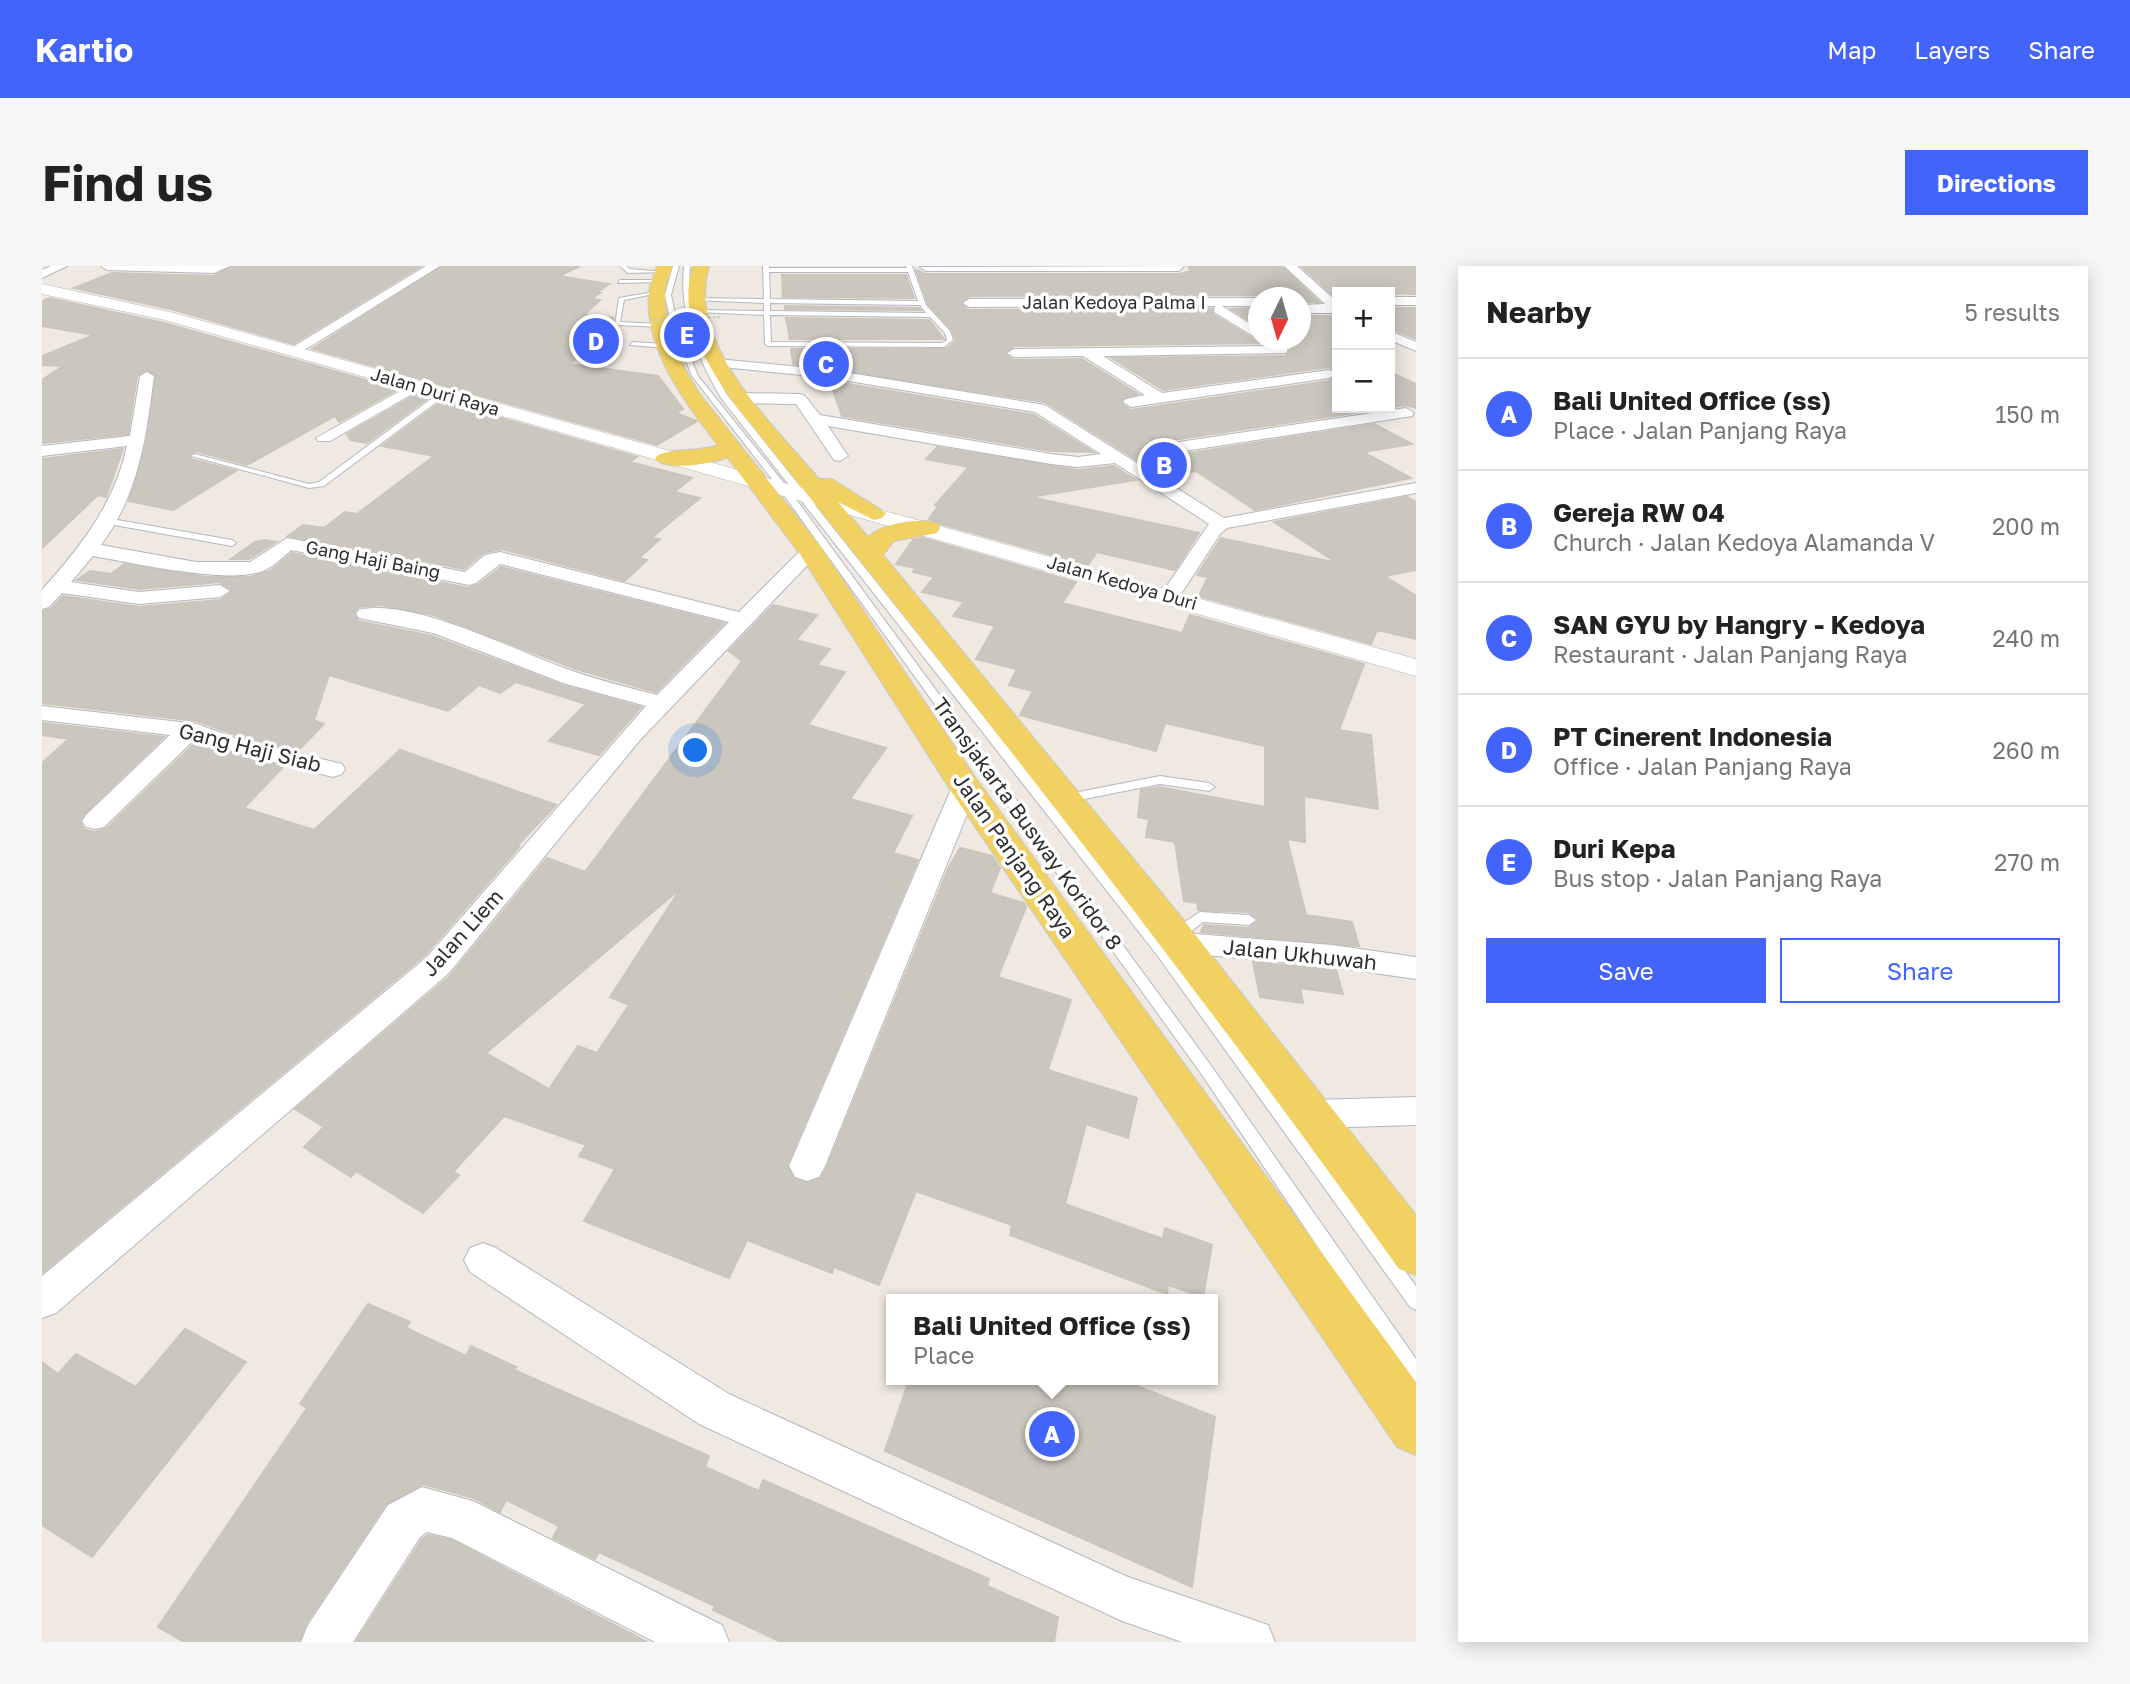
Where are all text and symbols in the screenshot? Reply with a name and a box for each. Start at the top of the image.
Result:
text: Kartio [35,30,133,69]
text: Map [1827,35,1876,64]
text: Layers [1914,35,1990,64]
text: Share [2028,35,2095,64]
button: Directions [1905,150,2088,215]
text: Find us [42,153,213,212]
north arrow [1248,287,1311,350]
map controls [1332,287,1395,413]
button: + [1332,287,1395,350]
street label: Jalan Kedoya Palma I [1022,291,1206,313]
text: Nearby [1486,294,1591,330]
text: 5 results [1964,298,2060,326]
pin: E [664,309,710,361]
pin: D [573,315,619,367]
pin: C [803,338,849,390]
button: − [1332,350,1395,413]
street label: Jalan Duri Raya [368,362,502,420]
text: Bali United Office (ss) [1553,385,1831,416]
text: A [1501,400,1517,428]
text: 150 m [1995,400,2060,428]
text: Place · Jalan Panjang Raya [1553,416,1847,444]
pin: B [1141,439,1187,491]
text: Gereja RW 04 [1553,497,1725,528]
text: B [1501,512,1517,540]
text: 200 m [1992,512,2060,540]
text: Church · Jalan Kedoya Alamanda V [1553,528,1935,556]
street label: Gang Haji Baing [304,535,442,583]
street label: Jalan Kedoya Duri [1045,550,1200,614]
text: SAN GYU by Hangry - Kedoya [1553,609,1925,640]
text: C [1501,624,1517,652]
text: 240 m [1992,624,2060,652]
text: Restaurant · Jalan Panjang Raya [1553,640,1908,668]
street label: Transjakarta Busway Koridor 8 [928,692,1128,955]
street label: Gang Haji Siab [176,717,324,777]
text: PT Cinerent Indonesia [1553,721,1832,752]
your location [678,733,712,767]
text: D [1501,736,1517,764]
text: 260 m [1992,736,2060,764]
text: Office · Jalan Panjang Raya [1553,752,1852,780]
street label: Jalan Panjang Raya [948,768,1082,943]
text: Duri Kepa [1553,833,1676,864]
text: E [1502,848,1516,876]
text: 270 m [1994,848,2060,876]
text: Bus stop · Jalan Panjang Raya [1553,864,1882,892]
street label: Jalan Liem [416,883,508,981]
street label: Jalan Ukhuwah [1222,933,1378,975]
button: Save [1486,938,1766,1003]
button: Share [1780,938,2060,1003]
popup [886,1294,1218,1385]
text: Bali United Office (ss) [913,1310,1191,1341]
text: Place [913,1341,974,1369]
pin: A [1029,1408,1075,1460]

